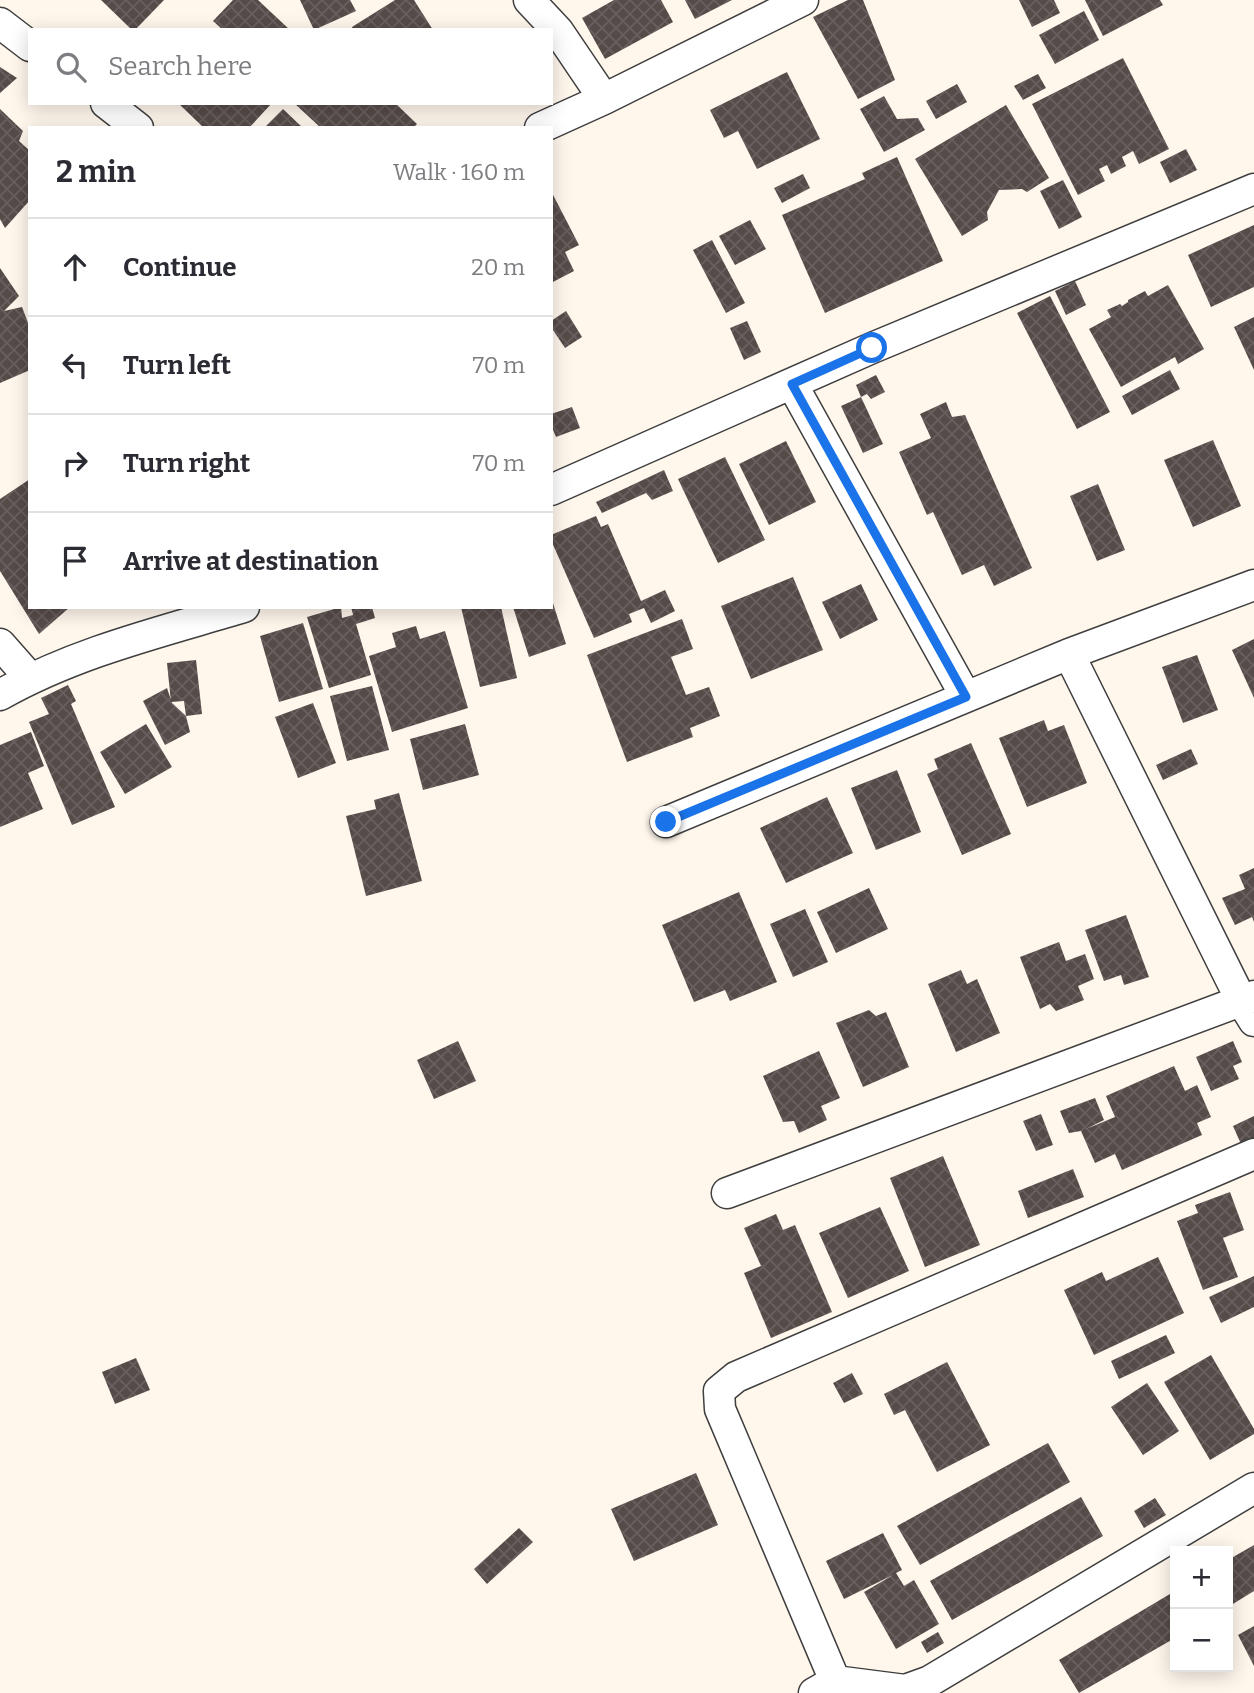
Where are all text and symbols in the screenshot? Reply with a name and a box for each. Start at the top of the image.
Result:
search box [28,28,553,105]
icon: search [52,48,90,86]
text: Search here [108,51,252,82]
text: 2 min [56,154,136,190]
text: Walk · 160 m [393,158,525,186]
icon: ahead [56,248,94,286]
text: Continue [123,252,237,283]
text: 20 m [471,253,525,281]
route start [856,332,887,363]
icon: left [56,346,94,384]
text: Turn left [123,350,231,381]
text: 70 m [473,351,525,379]
icon: right [56,444,94,482]
text: Turn right [123,448,250,479]
text: 70 m [473,449,525,477]
icon: arrive [56,542,94,580]
text: Arrive at destination [123,546,378,577]
route end [650,806,681,837]
map controls [1170,1546,1233,1672]
button: + [1170,1546,1233,1609]
button: − [1170,1609,1233,1672]

